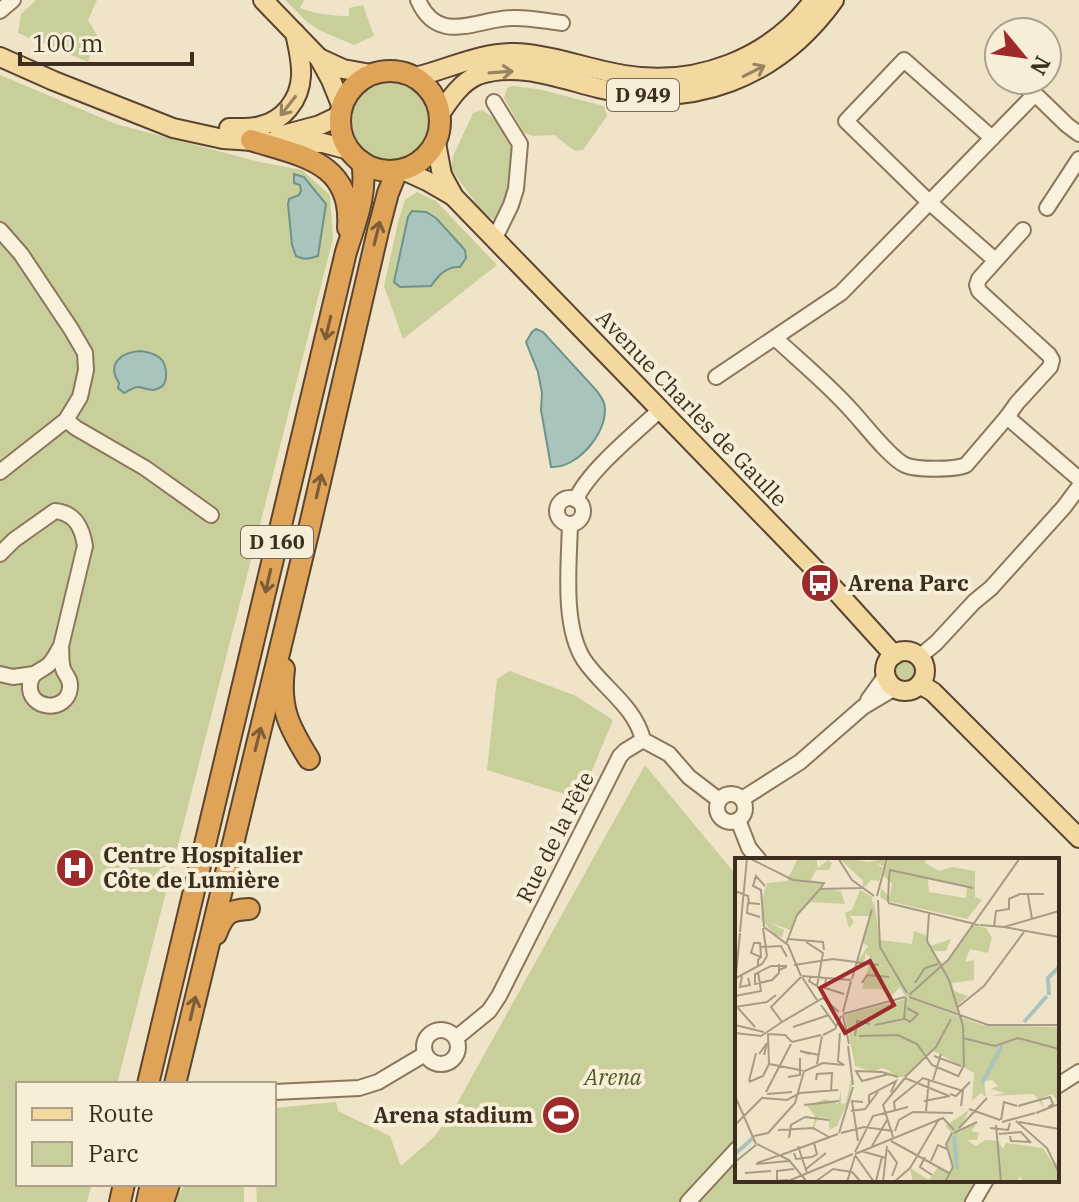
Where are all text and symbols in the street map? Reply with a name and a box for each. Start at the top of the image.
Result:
scale bar [20,16,192,66]
north arrow [983,16,1063,96]
text: 100 m [32,27,104,59]
text: N [1024,51,1058,81]
one-way arrow [742,63,765,78]
one-way arrow [487,64,514,79]
road number: D 949 [607,79,679,111]
one-way arrow [280,96,298,117]
one-way arrow [371,221,386,246]
street label: Avenue Charles de Gaulle [590,303,794,512]
one-way arrow [320,314,335,340]
one-way arrow [312,474,327,500]
road number: D 160 [241,526,313,558]
bus stop icon: Arena Parc [799,562,841,604]
one-way arrow [260,567,275,593]
place label: Arena Parc [848,568,969,597]
one-way arrow [251,726,266,752]
street label: Rue de la Fête [509,766,600,907]
place label: Centre Hospitalier Côte de Lumière [103,840,303,894]
hospital icon: Centre Hospitalier Côte de Lumière [54,847,96,889]
inset map [735,858,1059,1182]
one-way arrow [186,996,201,1022]
park label: Arena [582,1062,642,1091]
legend [16,1082,276,1186]
sports icon: Arena stadium [540,1094,582,1136]
text: Route [88,1097,154,1129]
place label: Arena stadium [373,1100,533,1129]
text: Parc [88,1137,139,1169]

